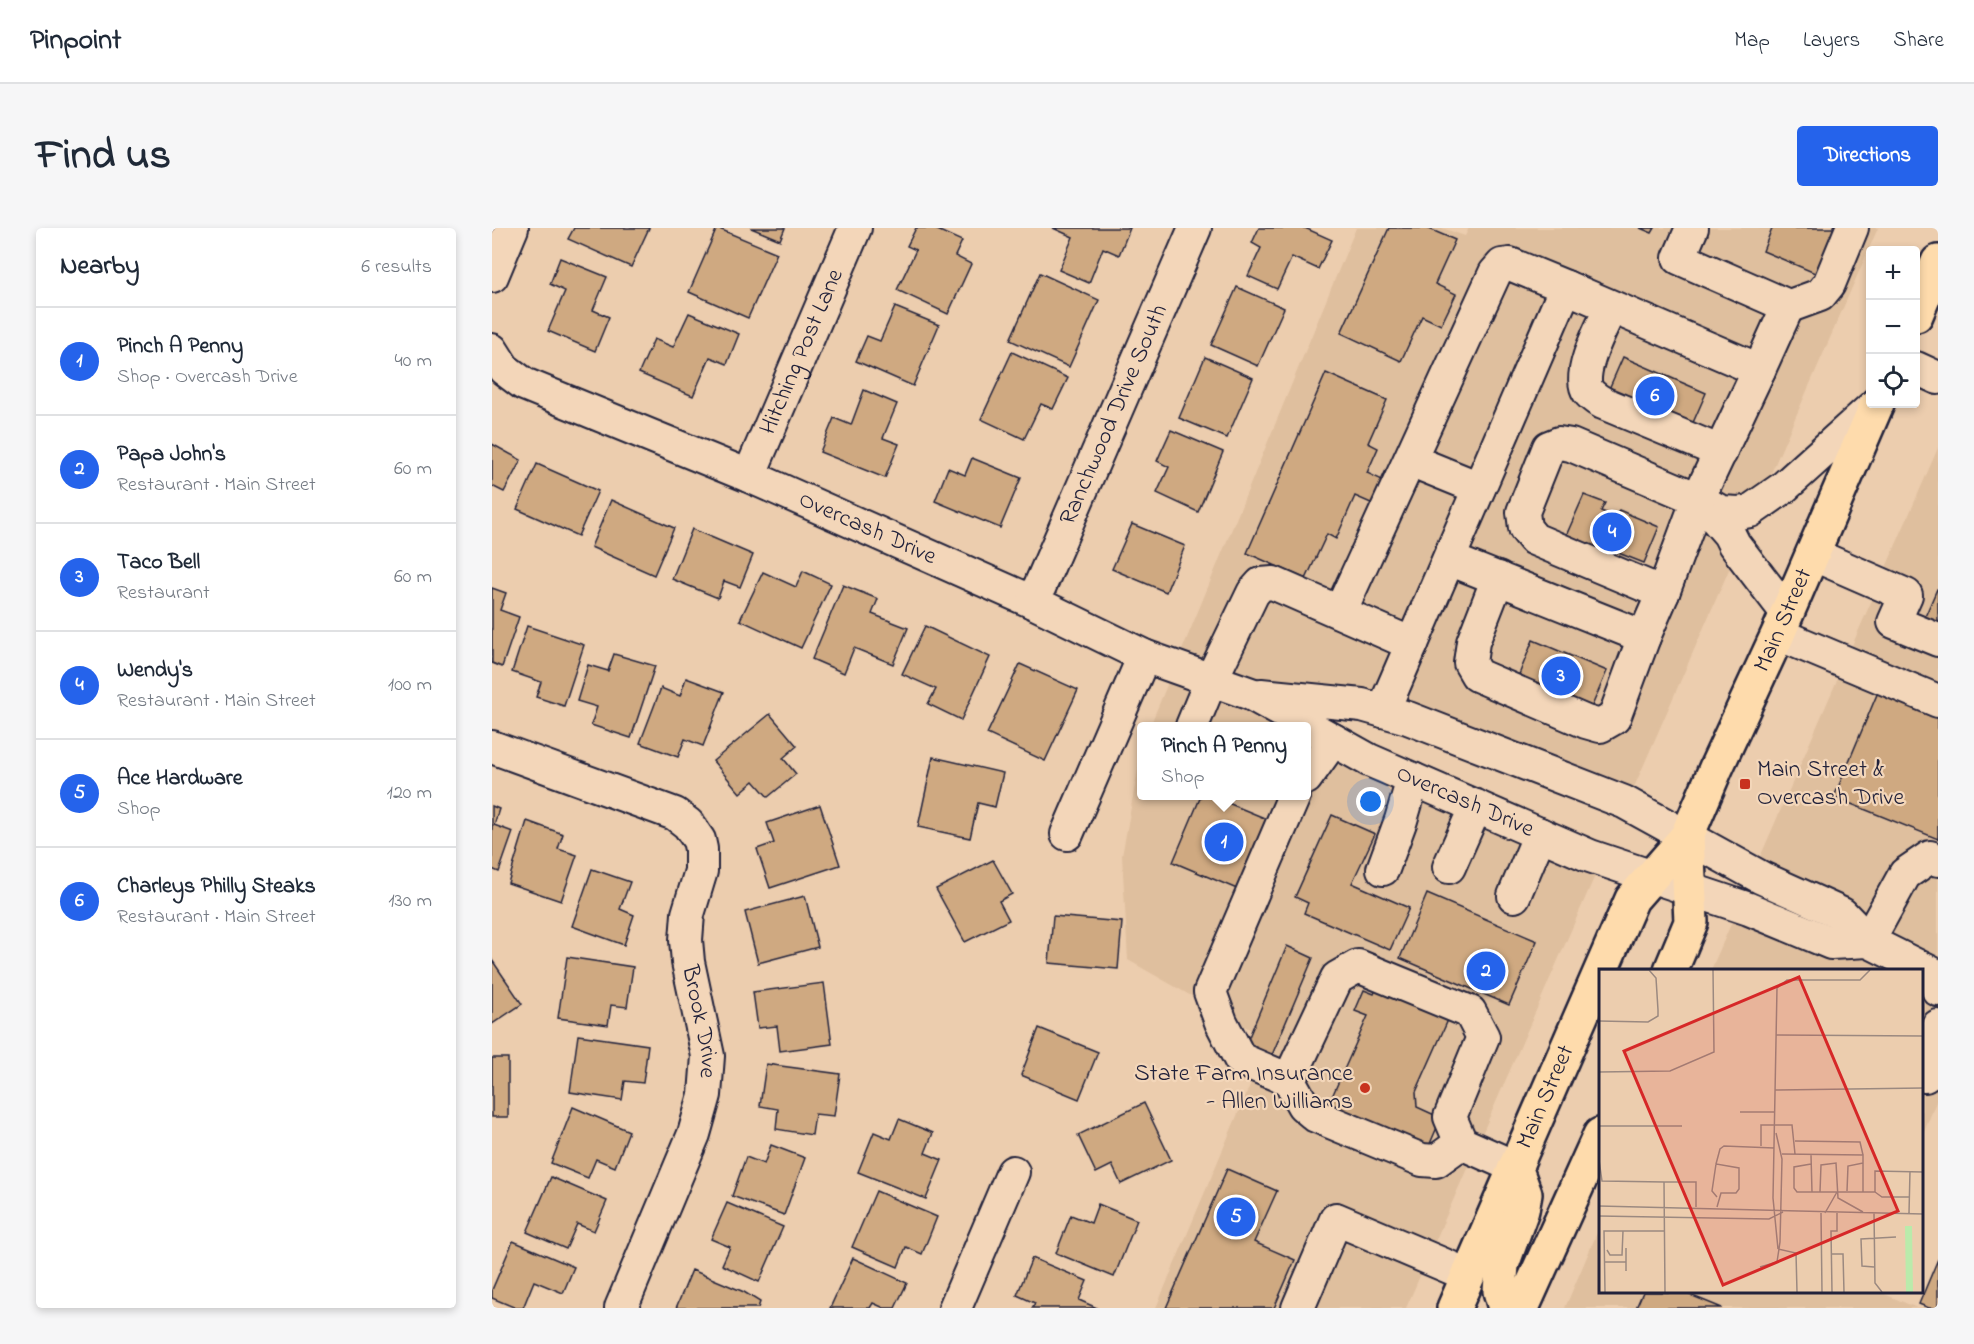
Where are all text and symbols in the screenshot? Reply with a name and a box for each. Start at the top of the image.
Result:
text: Pinpoint [30,21,121,62]
text: Map [1734,26,1770,56]
text: Layers [1803,26,1860,56]
text: Share [1893,26,1944,56]
text: Find us [36,126,171,187]
button: Directions [1797,126,1938,186]
map controls [1866,246,1920,408]
button: + [1866,246,1920,300]
text: Nearby [60,248,139,286]
text: 6 results [361,253,432,282]
street label: Hitching Post Lane [751,263,853,440]
street label: Ranchwood Drive South [1051,299,1177,531]
button: − [1866,300,1920,354]
text: Pinch A Penny [117,331,243,363]
text: 1 [76,347,83,376]
text: 40 m [395,347,432,376]
button: locate [1866,354,1920,408]
text: Shop · Overcash Drive [117,363,298,392]
pin: 6 [1636,374,1674,418]
text: Papa John's [117,439,226,471]
text: 2 [75,455,84,484]
text: 60 m [394,455,432,484]
text: Restaurant · Main Street [117,471,316,500]
street label: Overcash Drive [793,483,942,574]
pin: 4 [1592,510,1632,554]
text: Taco Bell [117,547,200,579]
text: 3 [75,563,84,592]
text: 60 m [394,563,432,592]
street label: Main Street [1745,563,1822,678]
text: Restaurant [117,579,210,608]
pin: 3 [1542,654,1580,698]
text: Wendy's [117,655,193,687]
text: 4 [75,671,84,700]
text: 100 m [388,671,432,700]
text: Restaurant · Main Street [117,687,316,716]
popup [1137,722,1311,800]
text: Pinch A Penny [1161,731,1287,763]
place label: Main Street & Overcash Drive [1757,753,1905,816]
street label: Overcash Drive [1390,756,1540,847]
text: Ace Hardware [117,763,243,795]
text: Shop [1161,763,1205,792]
marker: Main Street & Overcash Drive [1738,777,1752,791]
text: 5 [74,779,85,808]
text: 120 m [387,779,432,808]
your location [1356,787,1385,816]
text: Shop [117,795,161,824]
pin: 1 [1204,820,1244,864]
text: Charleys Philly Steaks [117,871,316,903]
text: 6 [75,887,84,916]
text: 130 m [388,887,432,916]
text: Restaurant · Main Street [117,903,316,932]
pin: 2 [1466,948,1506,994]
street label: Brook Drive [671,961,725,1080]
inset map [1599,969,1923,1293]
street label: Main Street [1508,1040,1584,1155]
place label: State Farm Insurance - Allen Williams [1134,1057,1353,1120]
marker: State Farm Insurance - Allen Williams [1358,1081,1372,1095]
pin: 5 [1216,1194,1256,1240]

